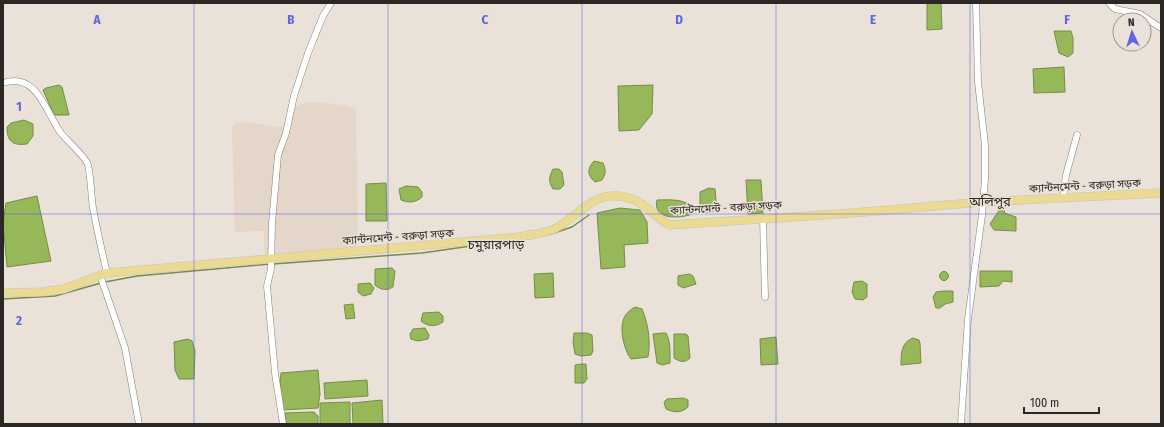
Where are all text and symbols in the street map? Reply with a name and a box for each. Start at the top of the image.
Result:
text: A [92,12,101,27]
text: B [287,12,295,27]
text: C [482,12,489,27]
text: D [675,12,683,27]
text: E [870,12,876,27]
text: F [1064,12,1070,27]
north arrow [1112,12,1152,52]
text: N [1128,16,1135,29]
text: 1 [16,99,22,114]
street label: ক্যান্টনমেন্ট - বরুড়া সড়ক [1028,177,1141,195]
district label: অলিপুর [968,194,1011,210]
street label: ক্যান্টনমেন্ট - বরুড়া সড়ক [669,199,782,217]
street label: ক্যান্টনমেন্ট - বরুড়া সড়ক [341,227,454,247]
district label: চমুয়ারপাড় [467,237,525,253]
text: 2 [15,313,22,328]
scale bar [1024,389,1099,415]
text: 100 m [1030,396,1059,410]

